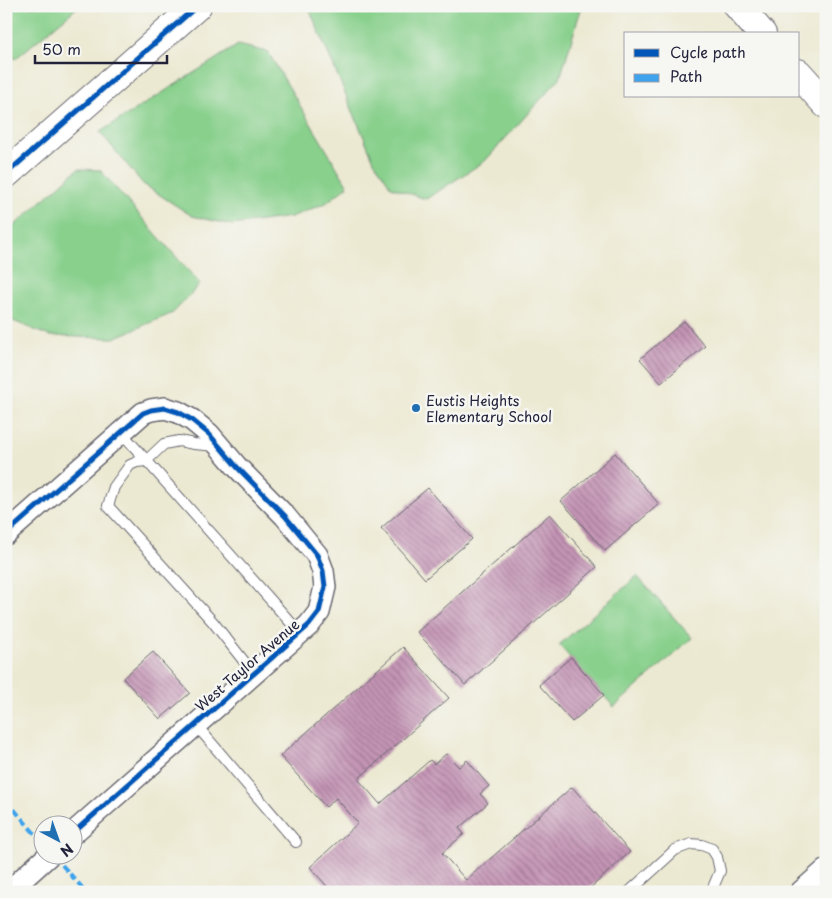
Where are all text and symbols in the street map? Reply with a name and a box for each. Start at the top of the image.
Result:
scale bar [35,32,168,64]
legend [624,32,800,98]
text: 50 m [42,37,81,60]
text: Cycle path [670,40,746,63]
text: Path [670,64,702,87]
place label: Eustis Heights Elementary School [426,390,552,427]
marker: Eustis Heights Elementary School [410,402,422,414]
street label: West Taylor Avenue [190,614,304,716]
north arrow [32,816,82,866]
text: N [56,839,78,862]

